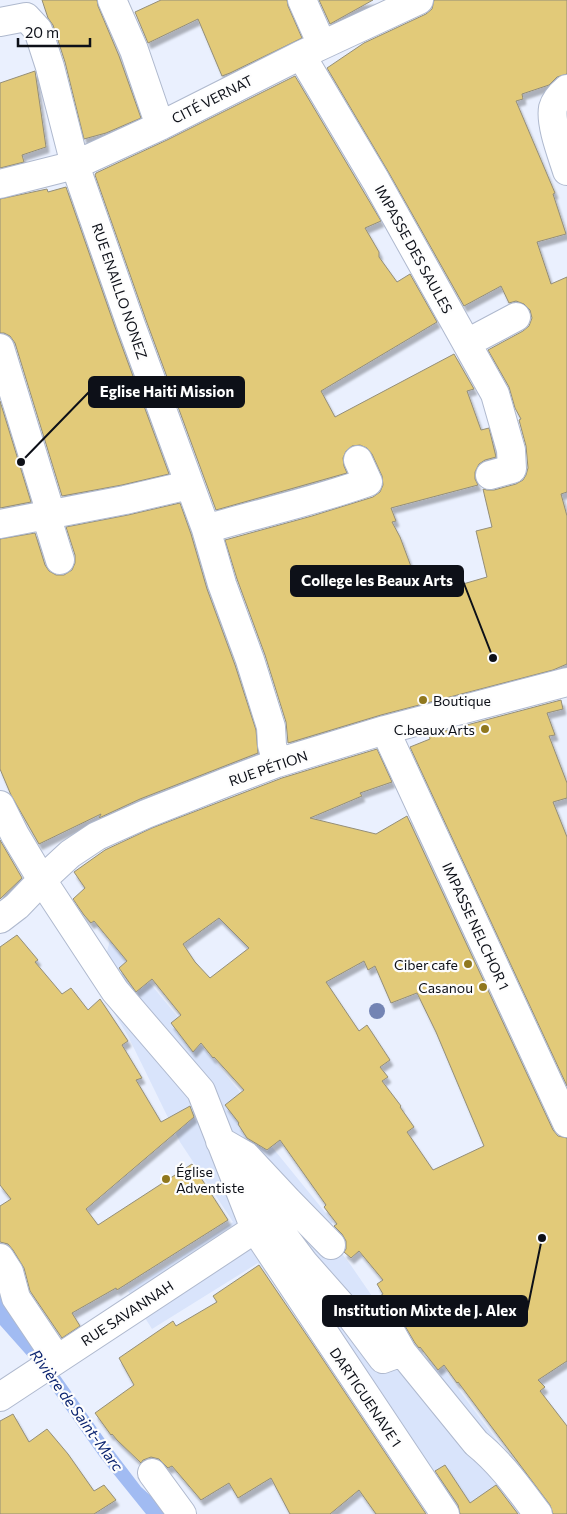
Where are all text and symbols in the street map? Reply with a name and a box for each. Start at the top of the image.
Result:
scale bar [18,15,90,47]
text: 20 m [25,23,59,41]
street label: CITÉ VERNAT [169,71,255,127]
street label: IMPASSE DES SAULES [372,182,456,316]
street label: RUE ENAILLO NONEZ [89,221,151,361]
callout: Eglise Haiti Mission [89,377,244,407]
text: Eglise Haiti Mission [100,382,234,400]
callout: College les Beaux Arts [291,566,463,596]
text: College les Beaux Arts [301,571,453,589]
place label: Boutique [433,692,491,709]
marker: Boutique [417,694,429,706]
place label: C.beaux Arts [394,721,475,738]
marker: C.beaux Arts [479,723,491,735]
street label: RUE PÉTION [226,747,310,789]
street label: IMPASSE NELCHOR 1 [439,860,513,992]
place label: Ciber cafe [394,956,458,973]
marker: Ciber cafe [462,958,474,970]
place label: Casanou [418,979,473,996]
marker: Casanou [477,981,489,993]
place label: Église Adventiste [176,1163,244,1196]
marker: Église Adventiste [160,1173,172,1185]
street label: RUE SAVANNAH [78,1277,176,1349]
callout: Institution Mixte de J. Alex [323,1296,527,1326]
text: Institution Mixte de J. Alex [333,1301,517,1319]
street label: DARTIGUENAVE 1 [326,1344,406,1450]
water label: Rivière de Saint-Marc [27,1346,128,1475]

